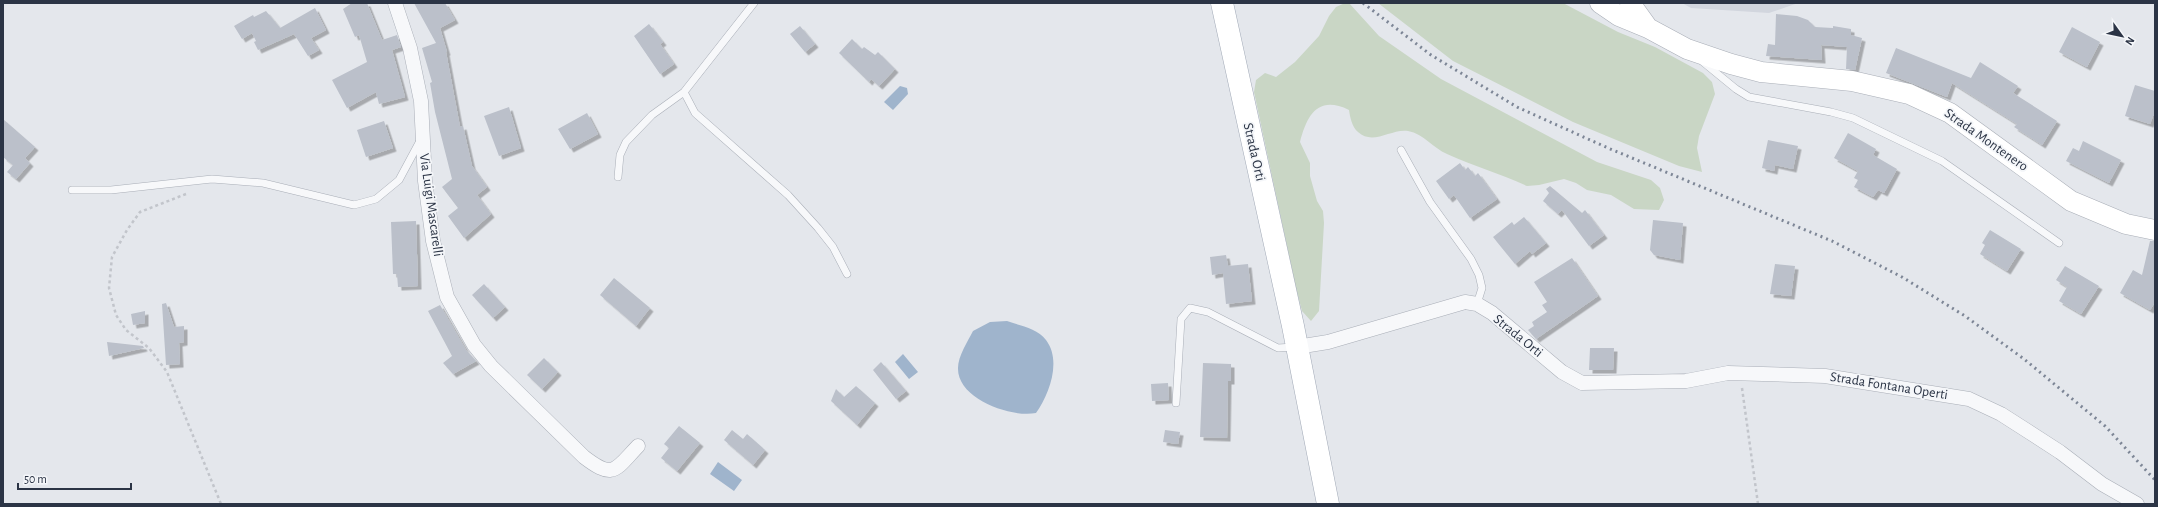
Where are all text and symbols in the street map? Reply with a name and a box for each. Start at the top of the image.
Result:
north arrow [2102,16,2142,56]
text: N [2123,35,2137,47]
street label: Strada Montenero [1942,106,2030,174]
street label: Strada Orti [1241,122,1267,182]
street label: Via Luigi Mascarelli [417,152,445,258]
street label: Strada Orti [1491,312,1545,360]
street label: Strada Fontana Operti [1829,370,1949,402]
scale bar [18,465,131,491]
text: 50 m [24,473,47,485]

